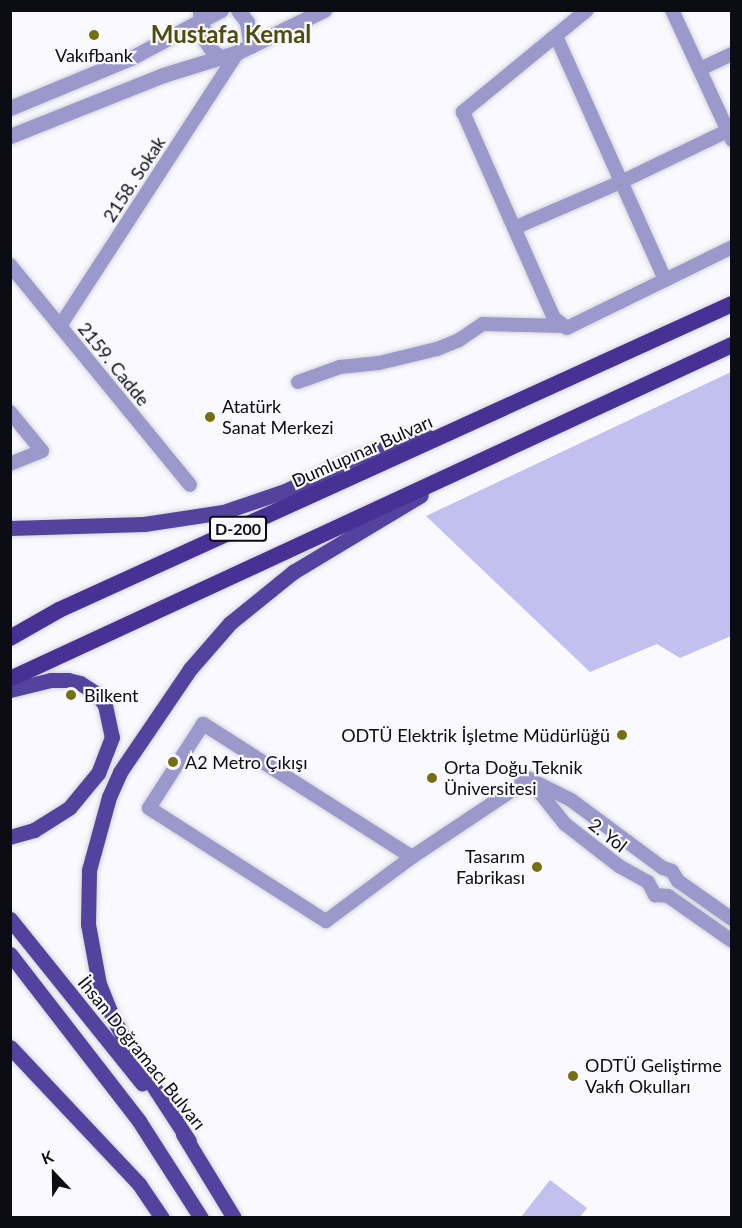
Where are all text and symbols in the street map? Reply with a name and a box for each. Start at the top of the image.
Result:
district label: Mustafa Kemal [151,20,311,48]
marker: Vakıfbank [87,28,101,42]
place label: Vakıfbank [55,44,133,66]
street label: 2158. Sokak [98,132,170,226]
street label: 2159. Cadde [74,318,154,410]
place label: Atatürk Sanat Merkezi [222,396,334,438]
marker: Atatürk Sanat Merkezi [203,410,217,424]
street label: Dumlupınar Bulvarı [288,410,436,492]
road number: D-200 [208,516,268,542]
place label: Bilkent [84,684,139,706]
marker: Bilkent [62,686,80,704]
place label: ODTÜ Elektrik İşletme Müdürlüğü [341,724,610,746]
marker: ODTÜ Elektrik İşletme Müdürlüğü [615,728,629,742]
place label: A2 Metro Çıkışı [185,751,307,773]
marker: A2 Metro Çıkışı [166,755,180,769]
place label: Orta Doğu Teknik Üniversitesi [444,757,583,800]
marker: Orta Doğu Teknik Üniversitesi [425,771,439,785]
street label: 2. Yol [584,813,632,857]
place label: Tasarım Fabrikası [456,846,525,888]
marker: Tasarım Fabrikası [530,860,544,874]
street label: İhsan Doğramacı Bulvarı [74,972,210,1134]
place label: ODTÜ Geliştirme Vakfı Okulları [585,1055,722,1098]
marker: ODTÜ Geliştirme Vakfı Okulları [566,1069,580,1083]
north arrow [24,1144,84,1204]
text: K [38,1146,56,1168]

